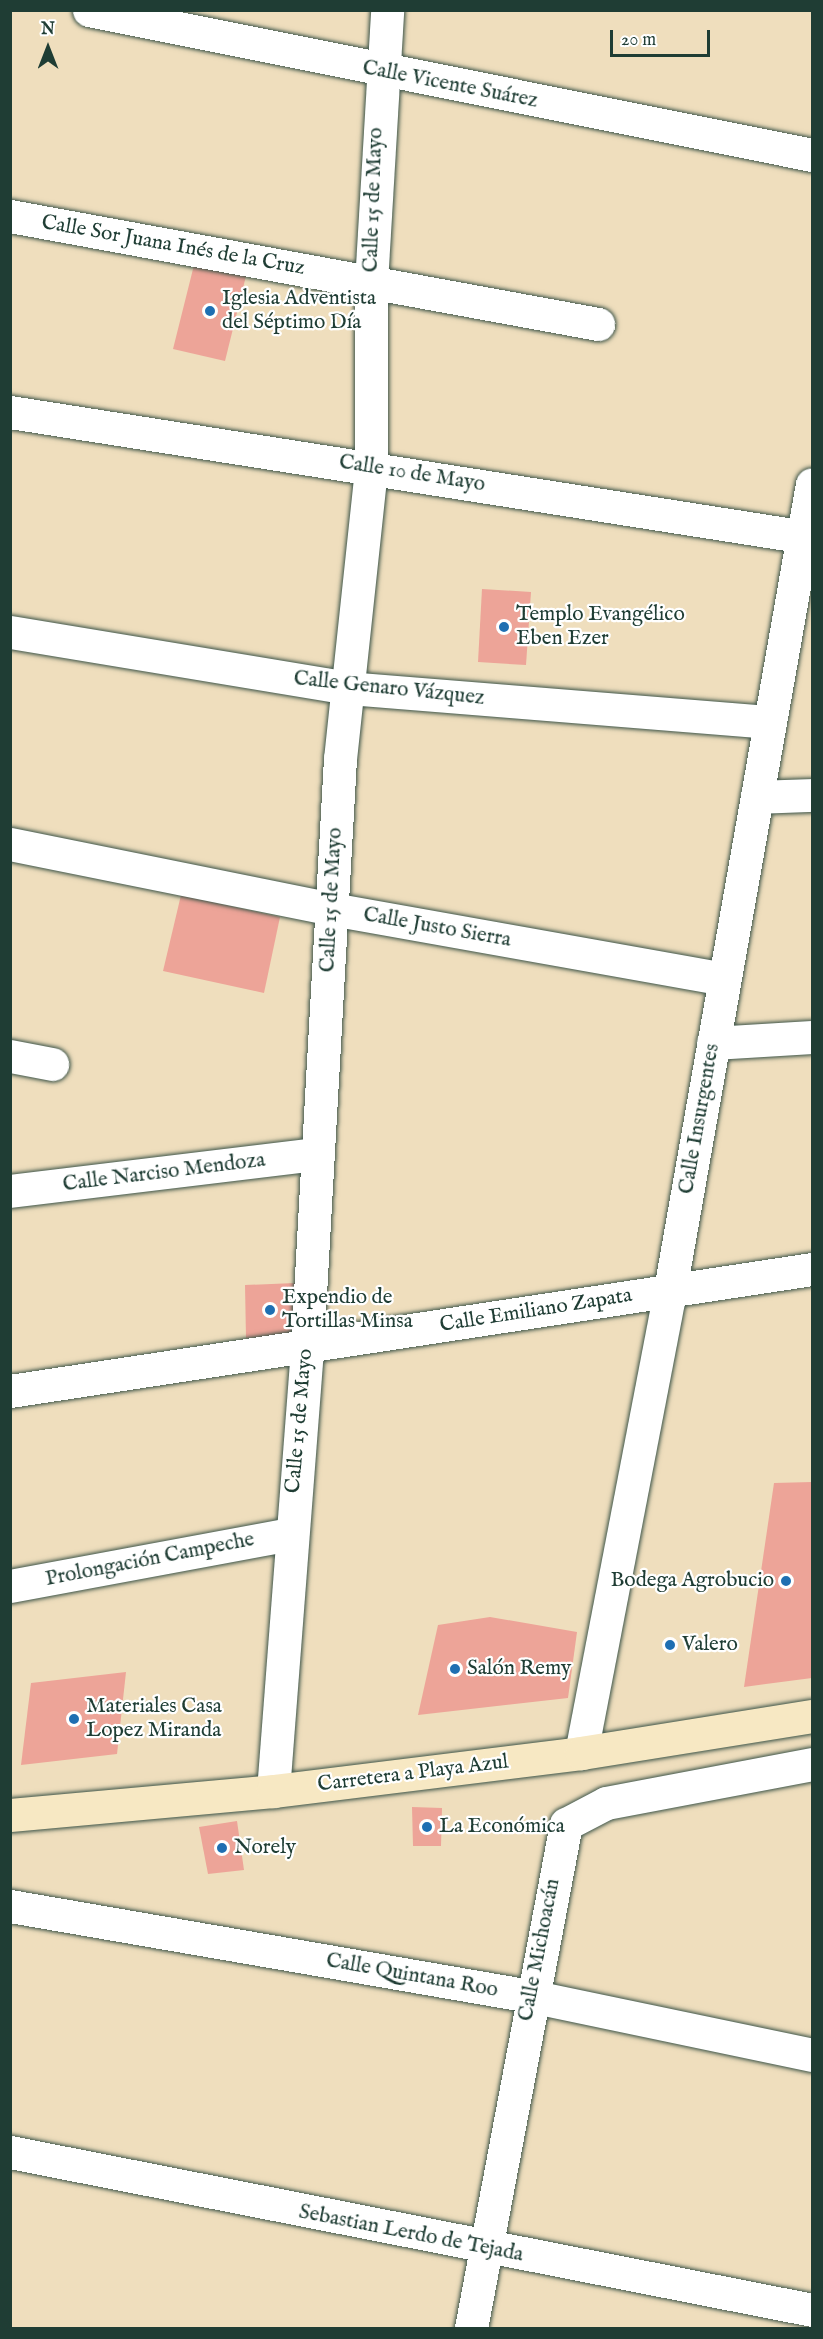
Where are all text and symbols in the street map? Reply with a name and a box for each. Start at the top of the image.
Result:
north arrow [18,18,78,78]
scale bar [613,18,714,56]
text: N [41,20,55,40]
text: 20 m [621,29,656,52]
street label: Calle Vicente Suárez [360,56,540,114]
street label: Calle 15 de Mayo [359,127,389,273]
street label: Calle Sor Juana Inés de la Cruz [39,210,307,282]
place label: Iglesia Adventista del Séptimo Día [222,286,376,336]
marker: Iglesia Adventista del Séptimo Día [203,304,217,318]
street label: Calle 10 de Mayo [337,450,487,498]
place label: Templo Evangélico Eben Ezer [516,602,685,652]
marker: Templo Evangélico Eben Ezer [497,620,511,634]
street label: Calle Genaro Vázquez [292,666,486,712]
street label: Calle 15 de Mayo [316,827,348,973]
street label: Calle Justo Sierra [361,903,513,953]
street label: Calle Insurgentes [674,1042,726,1196]
street label: Calle Narciso Mendoza [61,1148,267,1198]
street label: Calle Emiliano Zapata [438,1283,634,1339]
place label: Expendio de Tortillas Minsa [282,1285,413,1335]
marker: Expendio de Tortillas Minsa [263,1303,277,1317]
street label: Calle 15 de Mayo [281,1348,319,1494]
street label: Prolongación Campeche [43,1527,257,1593]
place label: Bodega Agrobucio [610,1568,774,1594]
marker: Bodega Agrobucio [779,1574,793,1588]
place label: Valero [682,1632,738,1658]
marker: Valero [663,1638,677,1652]
place label: Salón Remy [467,1656,571,1682]
marker: Salón Remy [448,1662,462,1676]
place label: Materiales Casa Lopez Miranda [86,1694,222,1744]
marker: Materiales Casa Lopez Miranda [67,1712,81,1726]
street label: Carretera a Playa Azul [316,1750,510,1798]
place label: La Económica [439,1814,565,1840]
marker: La Económica [420,1820,434,1834]
place label: Norely [234,1835,296,1861]
marker: Norely [215,1841,229,1855]
street label: Calle Michoacán [514,1877,566,2023]
street label: Calle Quintana Roo [324,1948,500,2004]
street label: Sebastian Lerdo de Tejada [297,2200,525,2268]

